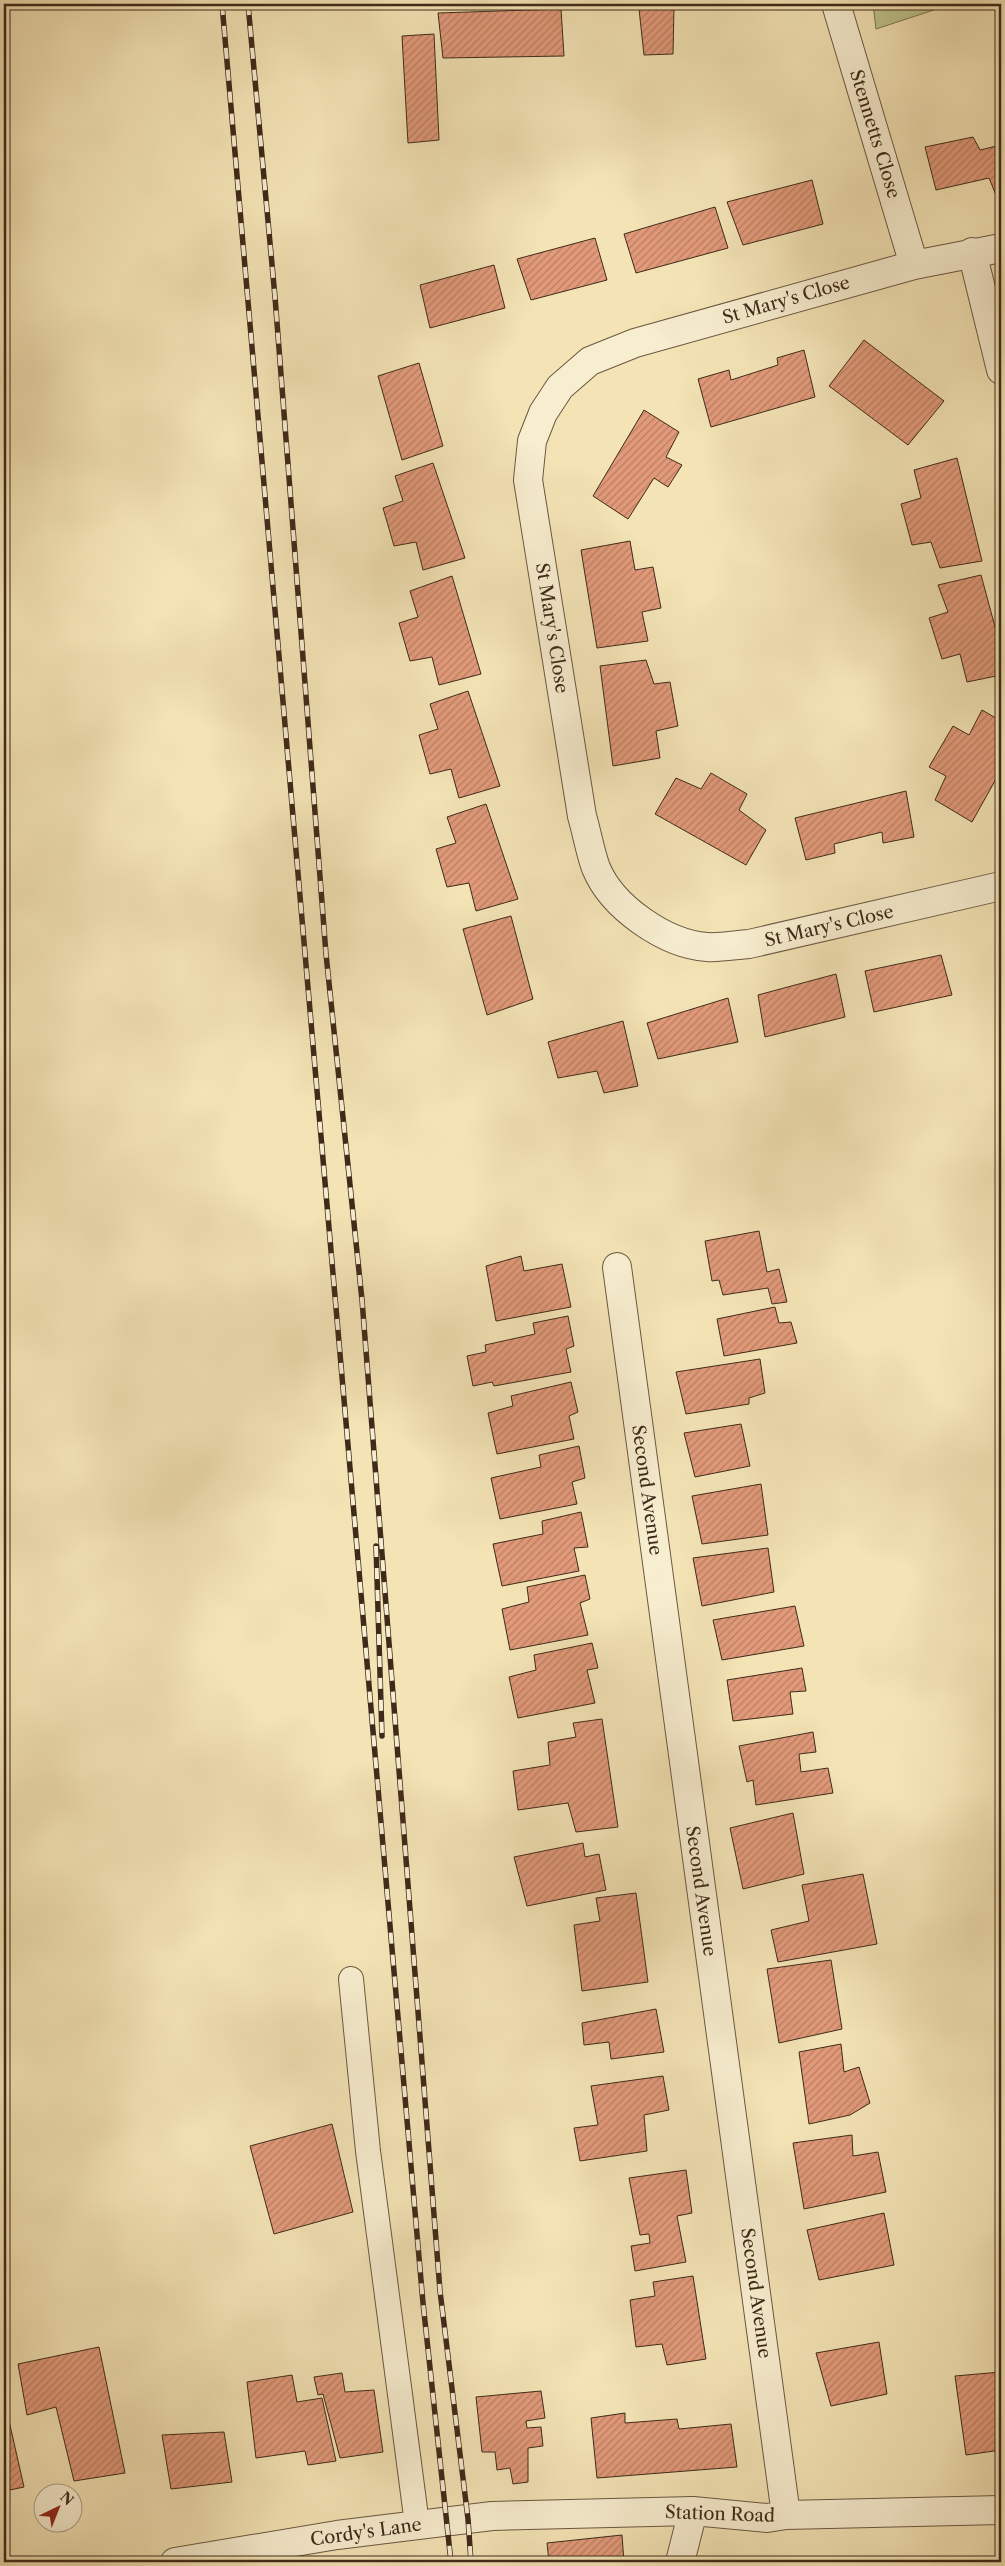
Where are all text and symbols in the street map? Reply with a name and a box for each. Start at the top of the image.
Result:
street label: Stennetts Close [845,67,905,201]
street label: St Mary's Close [720,271,852,329]
street label: St Mary's Close [531,561,573,695]
street label: St Mary's Close [762,900,896,952]
street label: Second Avenue [627,1423,667,1557]
street label: Second Avenue [681,1824,721,1958]
street label: Second Avenue [736,2226,776,2360]
north arrow [32,2484,82,2534]
text: N [56,2488,77,2509]
street label: Station Road [665,2501,775,2527]
street label: Cordy's Lane [309,2513,423,2551]

